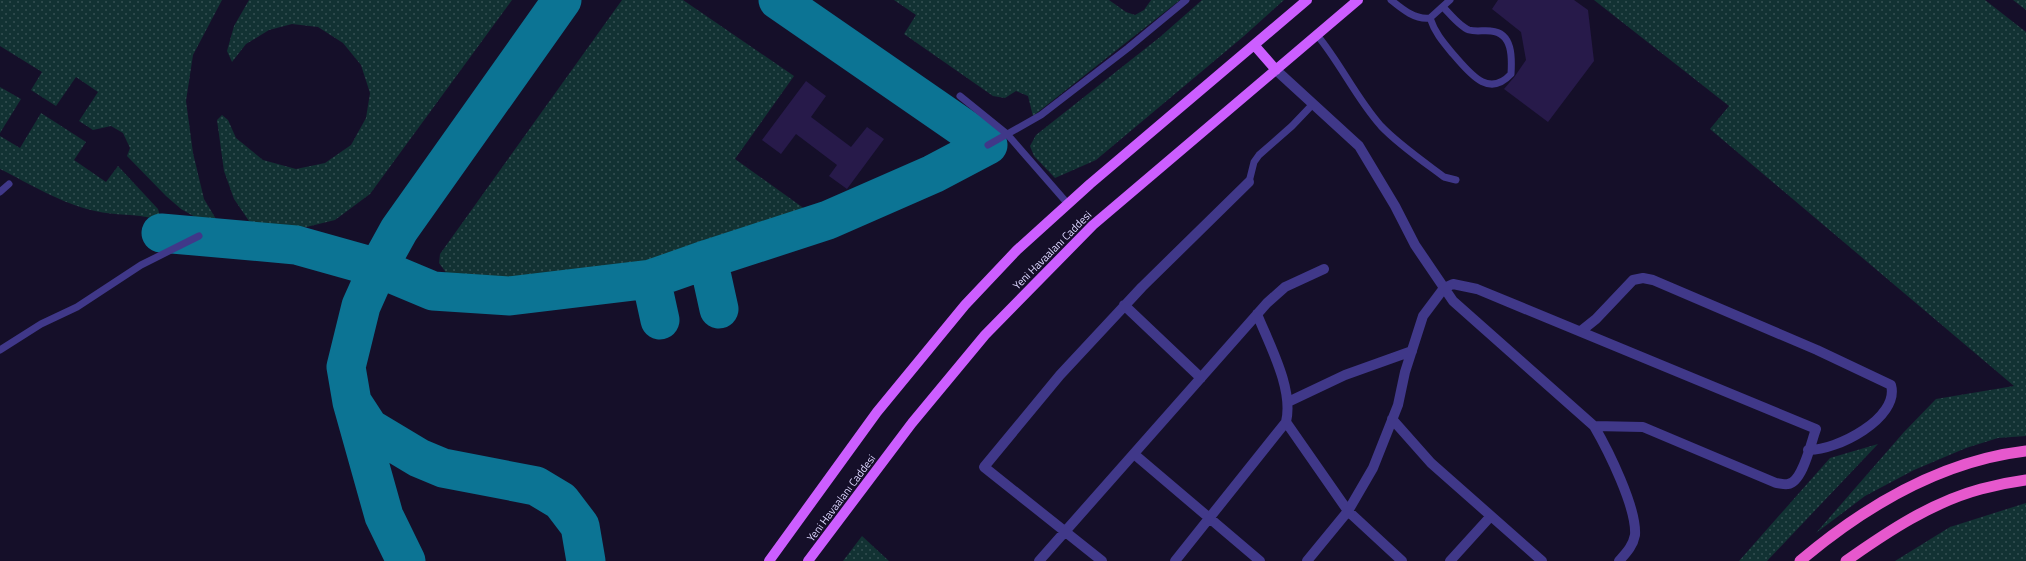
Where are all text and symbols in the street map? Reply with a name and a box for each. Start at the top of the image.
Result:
street label: Yeni Havaalanı Caddesi [1009,207,1095,293]
street label: Yeni Havaalanı Caddesi [803,451,879,545]

